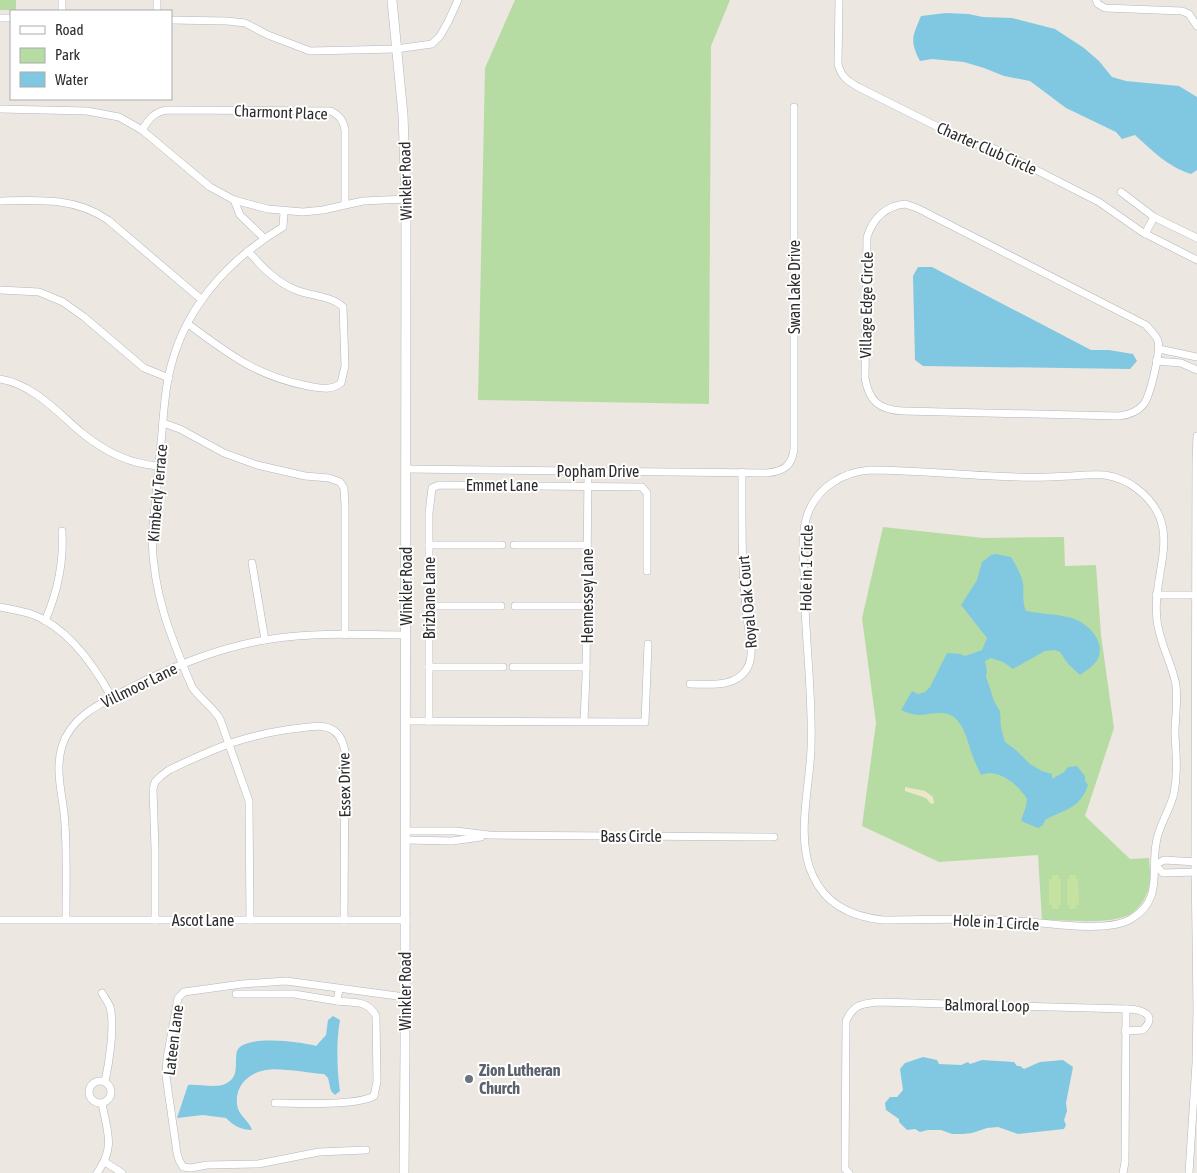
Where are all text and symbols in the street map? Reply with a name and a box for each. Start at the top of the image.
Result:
legend [10,10,172,100]
text: Road [55,21,84,38]
text: Park [55,46,80,63]
text: Water [55,71,88,88]
street label: Charmont Place [234,101,328,123]
street label: Charter Club Circle [934,118,1040,178]
street label: Winkler Road [395,141,415,221]
street label: Swan Lake Drive [785,240,803,334]
street label: Village Edge Circle [856,251,877,359]
street label: Kimberly Terrace [144,443,171,543]
street label: Popham Drive [557,462,639,481]
street label: Emmet Lane [466,476,538,494]
street label: Hole in 1 Circle [796,525,816,611]
street label: Winkler Road [397,547,415,625]
street label: Hennessey Lane [578,548,597,644]
street label: Royal Oak Court [734,554,761,649]
street label: Brizbane Lane [420,557,438,639]
street label: Villmoor Lane [98,659,180,711]
street label: Essex Drive [334,752,354,818]
street label: Bass Circle [600,827,662,845]
street label: Ascot Lane [172,911,234,929]
street label: Hole in 1 Circle [952,911,1040,933]
street label: Winkler Road [396,952,414,1030]
street label: Balmoral Loop [944,995,1030,1016]
street label: Lateen Lane [160,1004,186,1076]
place label: Zion Lutheran Church [479,1061,561,1097]
marker: Zion Lutheran Church [463,1073,475,1085]

